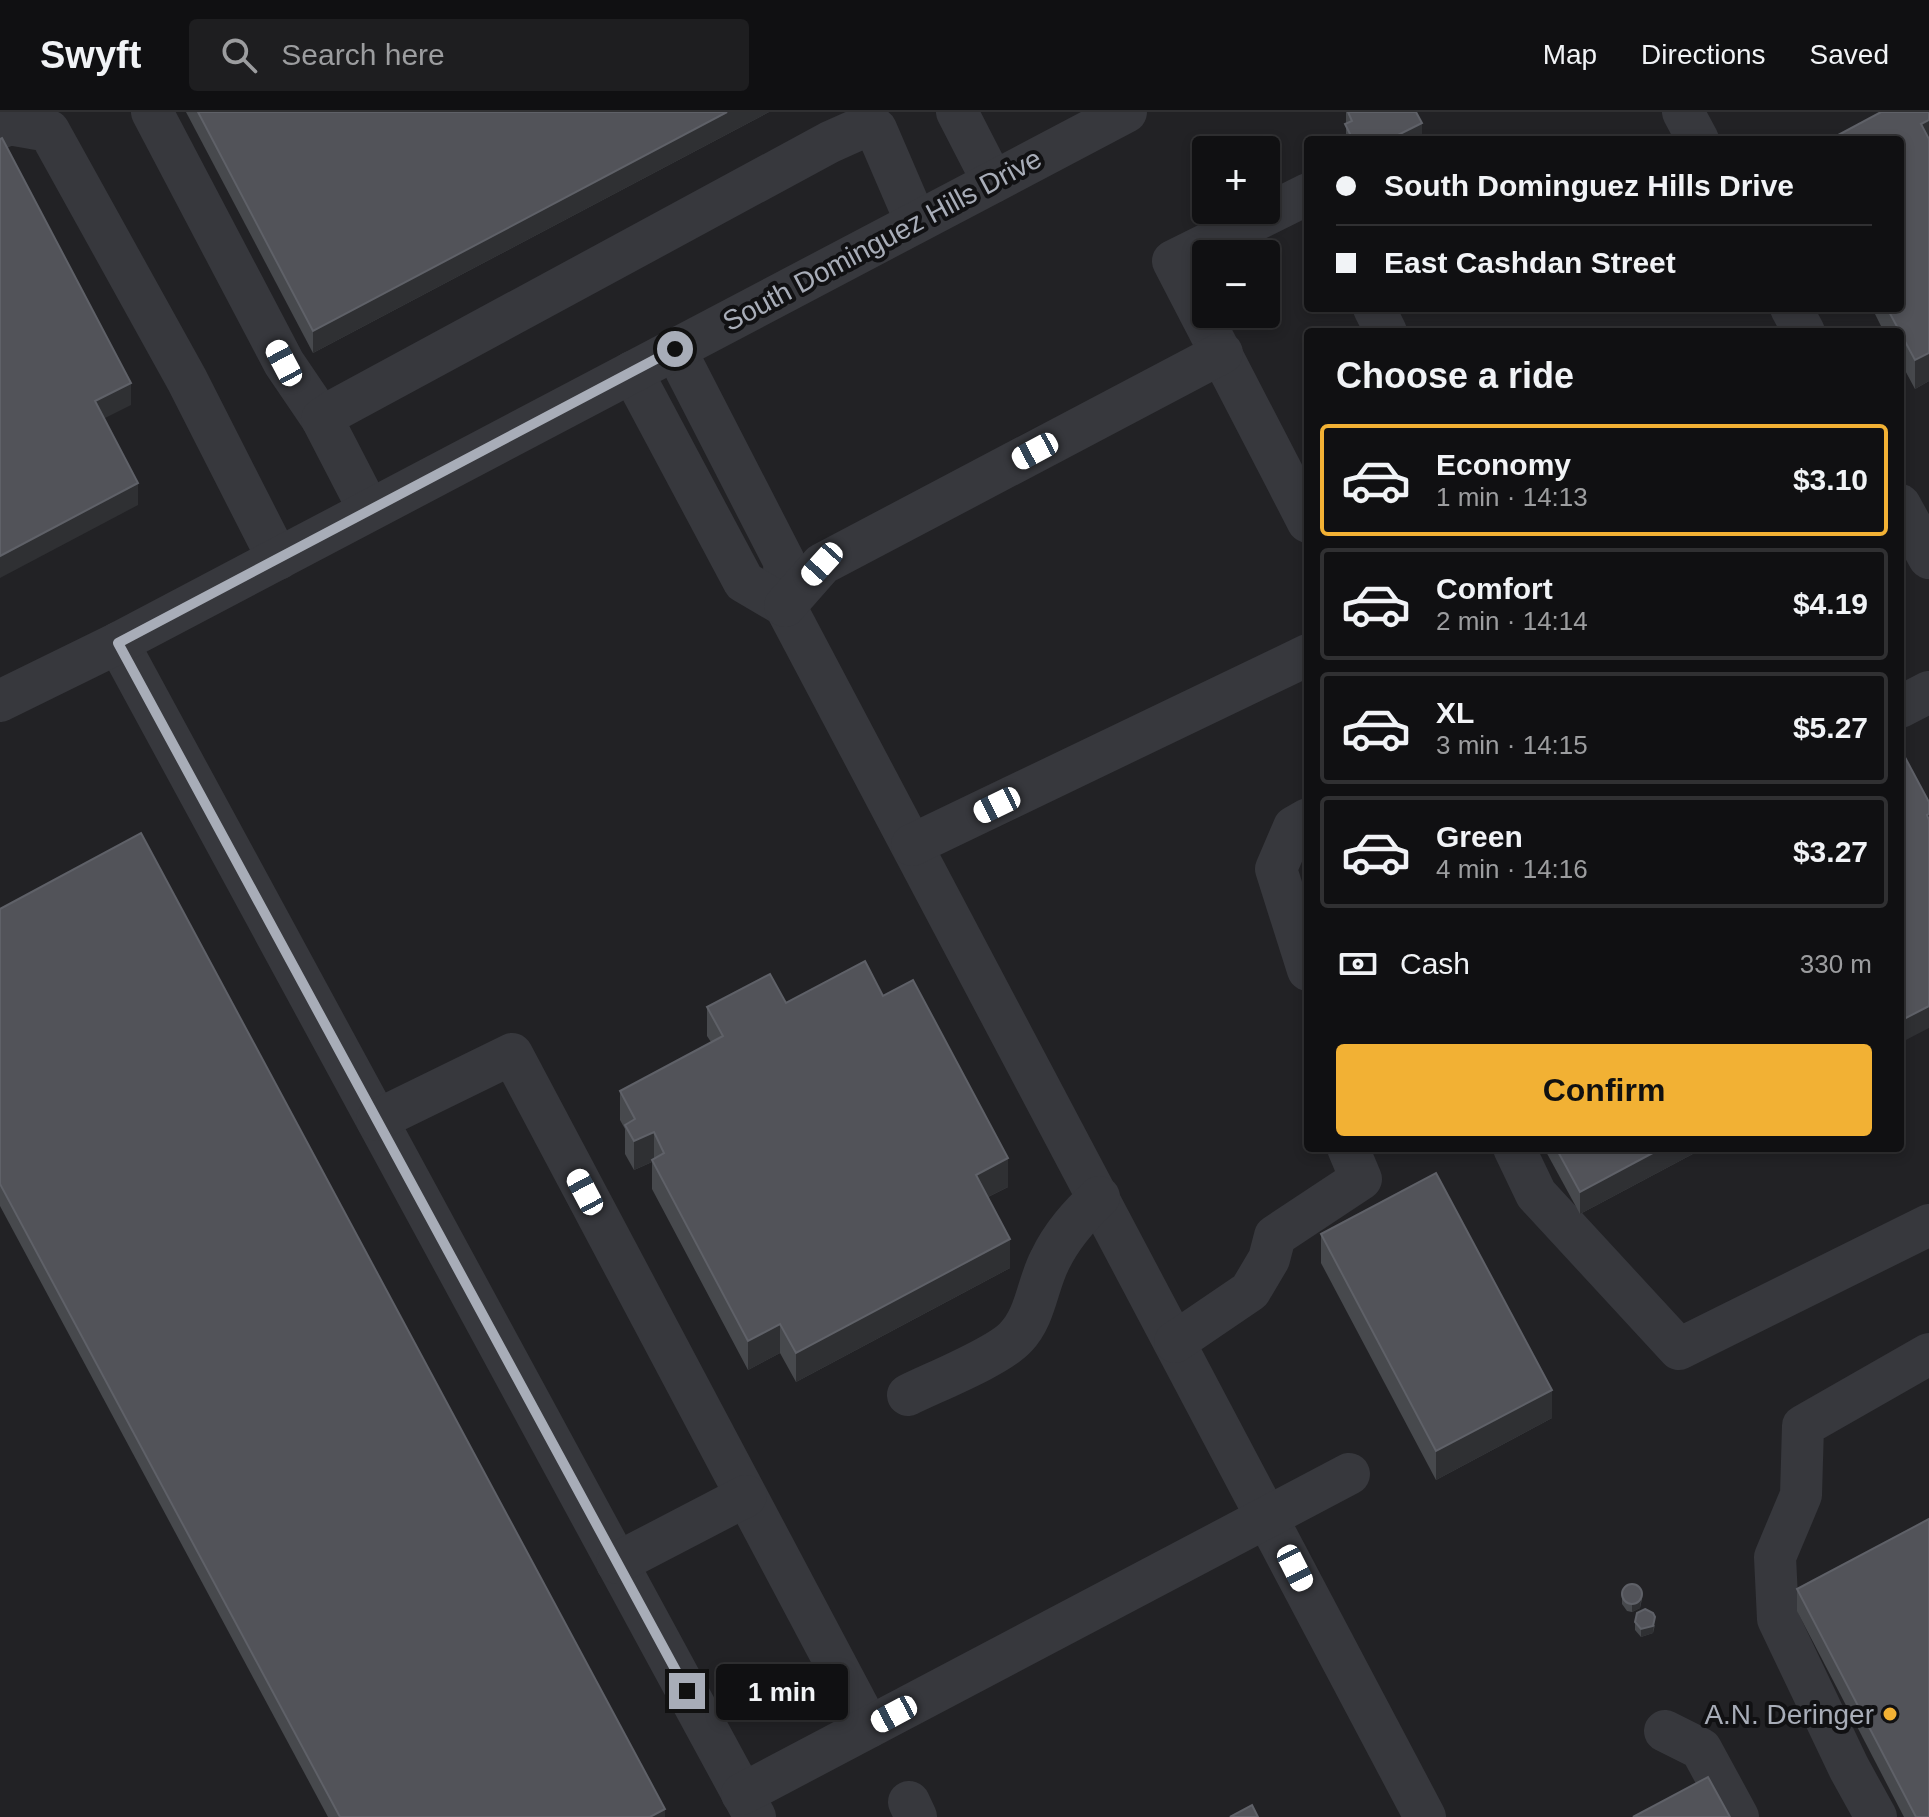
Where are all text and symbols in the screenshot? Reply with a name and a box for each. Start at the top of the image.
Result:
search box [189,19,749,91]
icon: search [217,33,261,77]
text: Swyft [40,34,141,76]
text: Search here [281,38,445,71]
text: Map [1543,39,1597,70]
text: Directions [1641,39,1766,70]
text: Saved [1810,39,1889,70]
map controls [1192,136,1280,328]
button: + [1192,136,1280,224]
street label: South Dominguez Hills Drive [717,143,1047,337]
text: South Dominguez Hills Drive [1384,169,1794,202]
button: − [1192,240,1280,328]
text: East Cashdan Street [1384,246,1676,279]
route start [657,331,693,367]
car [262,336,306,390]
text: Choose a ride [1336,355,1574,396]
car [1008,429,1062,473]
icon: car [1340,444,1412,516]
text: Economy [1436,448,1571,481]
text: $3.10 [1793,463,1868,496]
text: 1 min · 14:13 [1436,482,1588,512]
car [797,538,847,590]
icon: car [1340,568,1412,640]
text: Comfort [1436,572,1553,605]
text: $4.19 [1793,587,1868,620]
text: 2 min · 14:14 [1436,606,1588,636]
icon: car [1340,692,1412,764]
text: XL [1436,696,1474,729]
text: $5.27 [1793,711,1868,744]
text: 3 min · 14:15 [1436,730,1588,760]
car [970,784,1024,826]
icon: car [1340,816,1412,888]
text: Green [1436,820,1523,853]
text: $3.27 [1793,835,1868,868]
text: 4 min · 14:16 [1436,854,1588,884]
icon: cash [1336,942,1380,986]
text: Cash [1400,947,1470,980]
text: 330 m [1800,949,1872,979]
button: Confirm [1336,1044,1872,1136]
car [563,1165,607,1219]
car [1273,1541,1317,1595]
callout: 1 min [715,1663,847,1719]
route end [669,1673,705,1709]
text: 1 min [748,1677,816,1707]
car [867,1692,921,1736]
place label: A.N. Deringer [1704,1699,1874,1730]
marker: A.N. Deringer [1881,1705,1899,1723]

